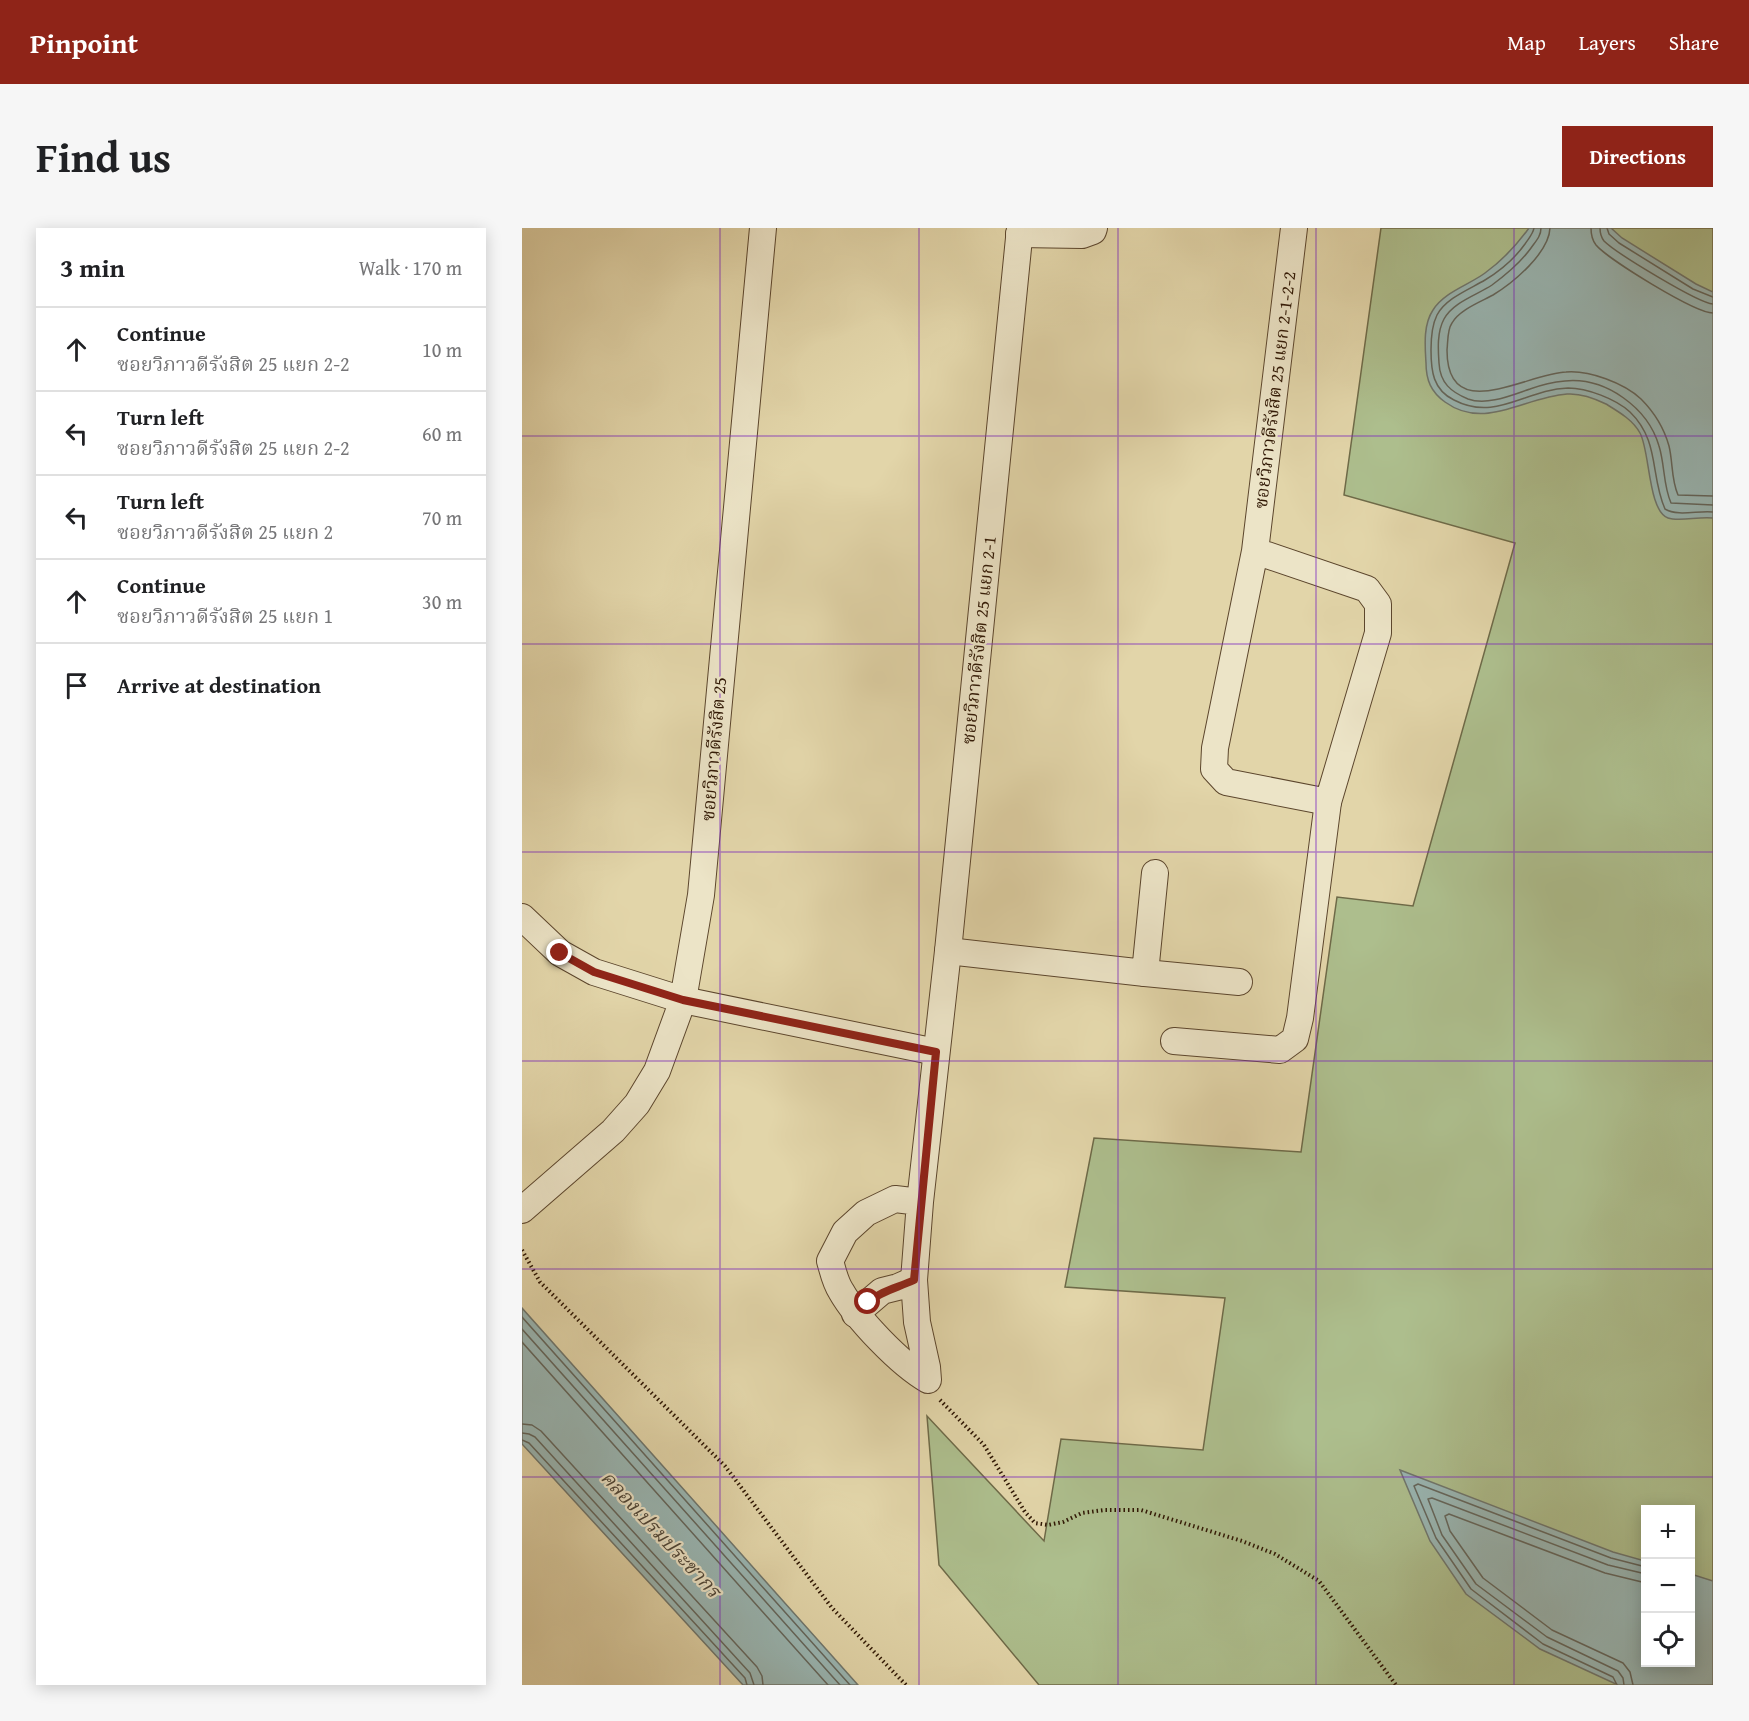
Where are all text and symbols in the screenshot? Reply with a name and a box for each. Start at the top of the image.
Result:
text: Pinpoint [30,22,138,63]
text: Map [1507,27,1546,58]
text: Layers [1579,27,1636,58]
text: Share [1669,27,1719,58]
text: Find us [36,126,171,187]
button: Directions [1562,126,1713,187]
text: 3 min [60,248,125,287]
text: Walk · 170 m [359,253,462,282]
street label: ซอยวิภาวดีรังสิต 25 แยก 2-1-2-2 [1247,270,1302,510]
text: Continue [117,317,206,349]
icon: ahead [60,333,93,366]
text: 10 m [422,335,462,364]
text: ซอยวิภาวดีรังสิต 25 แยก 2-2 [117,349,350,378]
text: Turn left [117,401,204,433]
icon: left [60,417,93,450]
text: 60 m [422,419,462,448]
text: ซอยวิภาวดีรังสิต 25 แยก 2-2 [117,433,350,462]
text: Turn left [117,485,204,517]
icon: left [60,501,93,534]
text: 70 m [422,503,462,532]
text: ซอยวิภาวดีรังสิต 25 แยก 2 [117,517,333,546]
street label: ซอยวิภาวดีรังสิต 25 แยก 2-1 [954,534,1003,745]
text: Continue [117,569,206,601]
icon: ahead [60,585,93,618]
text: 30 m [422,587,462,616]
text: ซอยวิภาวดีรังสิต 25 แยก 1 [117,601,333,630]
icon: arrive [60,669,93,702]
text: Arrive at destination [117,669,321,701]
street label: ซอยวิภาวดีรังสิต 25 [694,676,733,822]
route end [546,939,572,965]
route start [854,1288,880,1314]
water label: คลองเปรมประชากร [595,1464,730,1605]
map controls [1641,1505,1695,1667]
button: + [1641,1505,1695,1559]
button: − [1641,1559,1695,1613]
button: locate [1641,1613,1695,1667]

